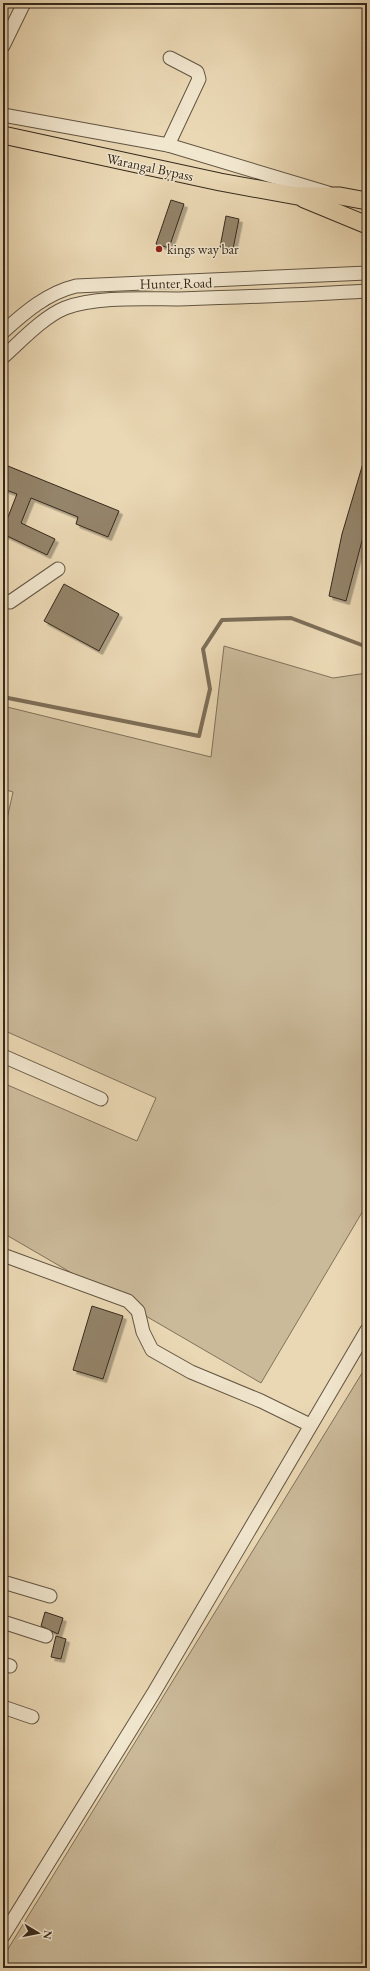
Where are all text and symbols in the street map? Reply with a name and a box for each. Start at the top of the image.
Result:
street label: Warangal Bypass [105,149,196,185]
place label: kings way bar [167,240,239,258]
marker: kings way bar [154,244,164,254]
street label: Hunter Road [139,273,213,293]
north arrow [18,1913,58,1953]
text: N [40,1929,56,1940]

